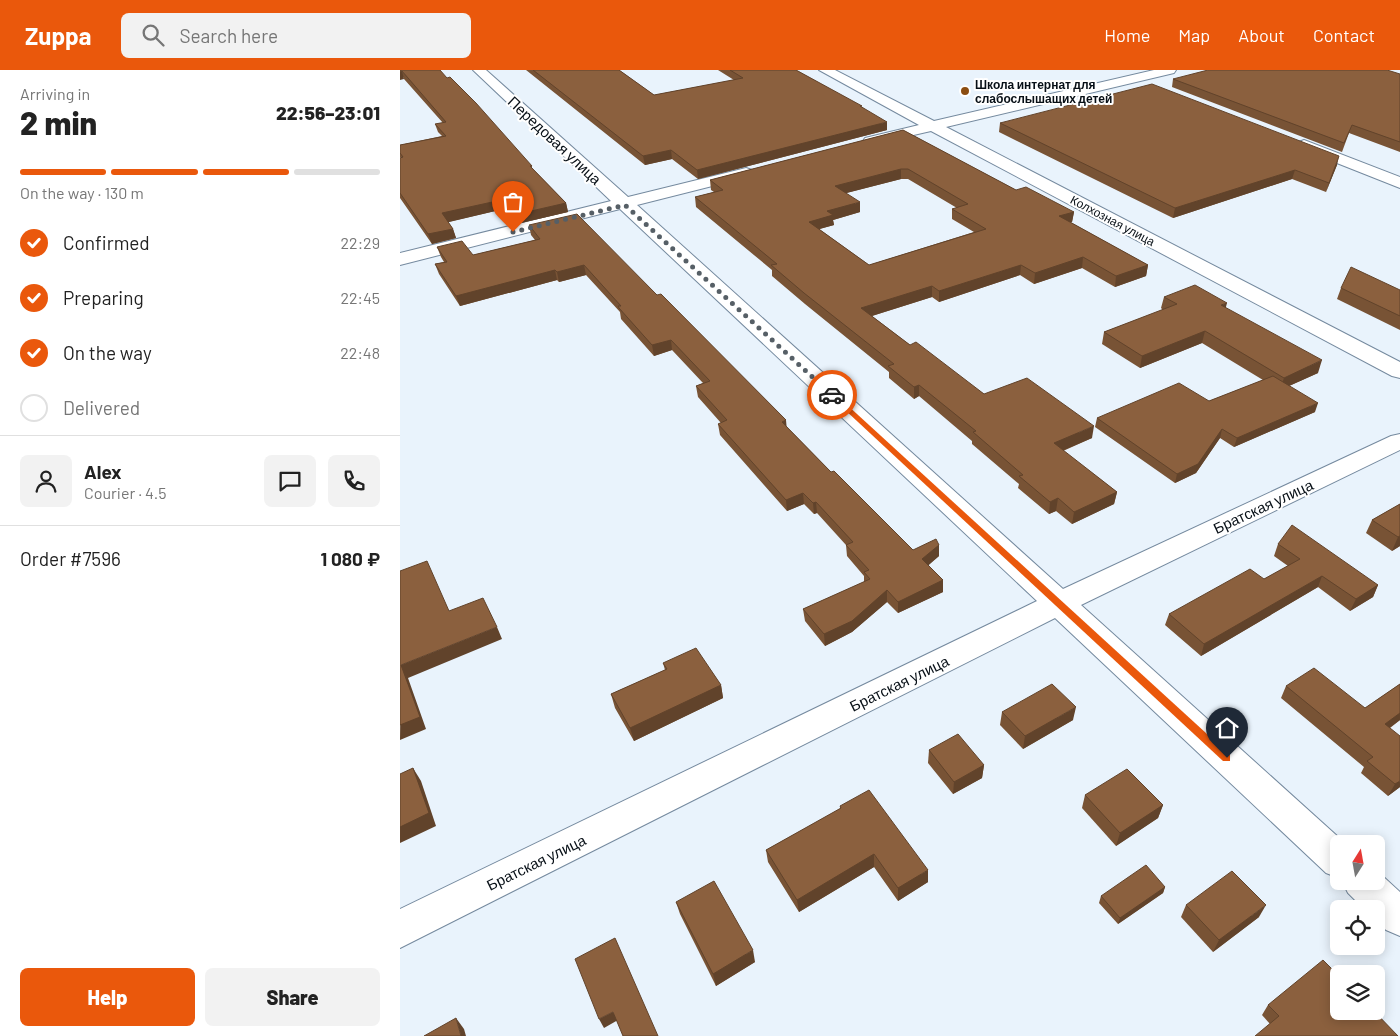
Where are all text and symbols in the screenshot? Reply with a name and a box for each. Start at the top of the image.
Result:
search box [121,13,471,58]
text: Zuppa [25,21,91,50]
icon: search [139,21,167,49]
text: Search here [179,24,278,47]
text: Home [1104,24,1150,46]
text: Map [1178,24,1210,46]
text: About [1238,24,1285,46]
text: Contact [1313,24,1375,46]
place label: Школа интернат для слабослышащих детей [975,77,1112,106]
text: Arriving in [20,84,90,103]
marker: Школа интернат для слабослышащих детей [959,85,971,97]
street label: Передовая улица [505,92,606,188]
text: 22:56–23:01 [276,101,380,124]
text: 2 min [20,103,97,141]
pin [492,181,534,232]
text: On the way · 130 m [20,183,144,202]
icon: bag [499,188,527,216]
street label: Колхозная улица [1068,192,1158,249]
icon: check [20,229,48,257]
text: Confirmed [63,231,150,254]
text: 22:29 [341,233,380,252]
icon: check [20,284,48,312]
text: Preparing [63,286,144,309]
text: 22:45 [340,288,380,307]
icon: check [20,339,48,367]
text: On the way [63,341,152,364]
text: 22:48 [340,343,380,362]
courier [807,370,857,420]
icon: car [818,381,846,409]
text: Delivered [63,396,140,419]
button: person [20,455,72,507]
button: chat [264,455,316,507]
button: phone [328,455,380,507]
text: Alex [84,460,122,483]
street label: Братская улица [1210,475,1316,537]
text: Courier · 4.5 [84,483,167,502]
text: Order #7596 [20,547,121,570]
text: 1 080 ₽ [320,547,380,570]
street label: Братская улица [847,651,952,715]
pin [1206,707,1248,758]
icon: home [1213,714,1241,742]
street label: Братская улица [484,830,589,894]
north arrow [1330,835,1385,890]
map controls [1330,835,1385,1020]
button: locate [1330,900,1385,955]
button: layers [1330,965,1385,1020]
button: Help [20,968,195,1026]
button: Share [205,968,380,1026]

